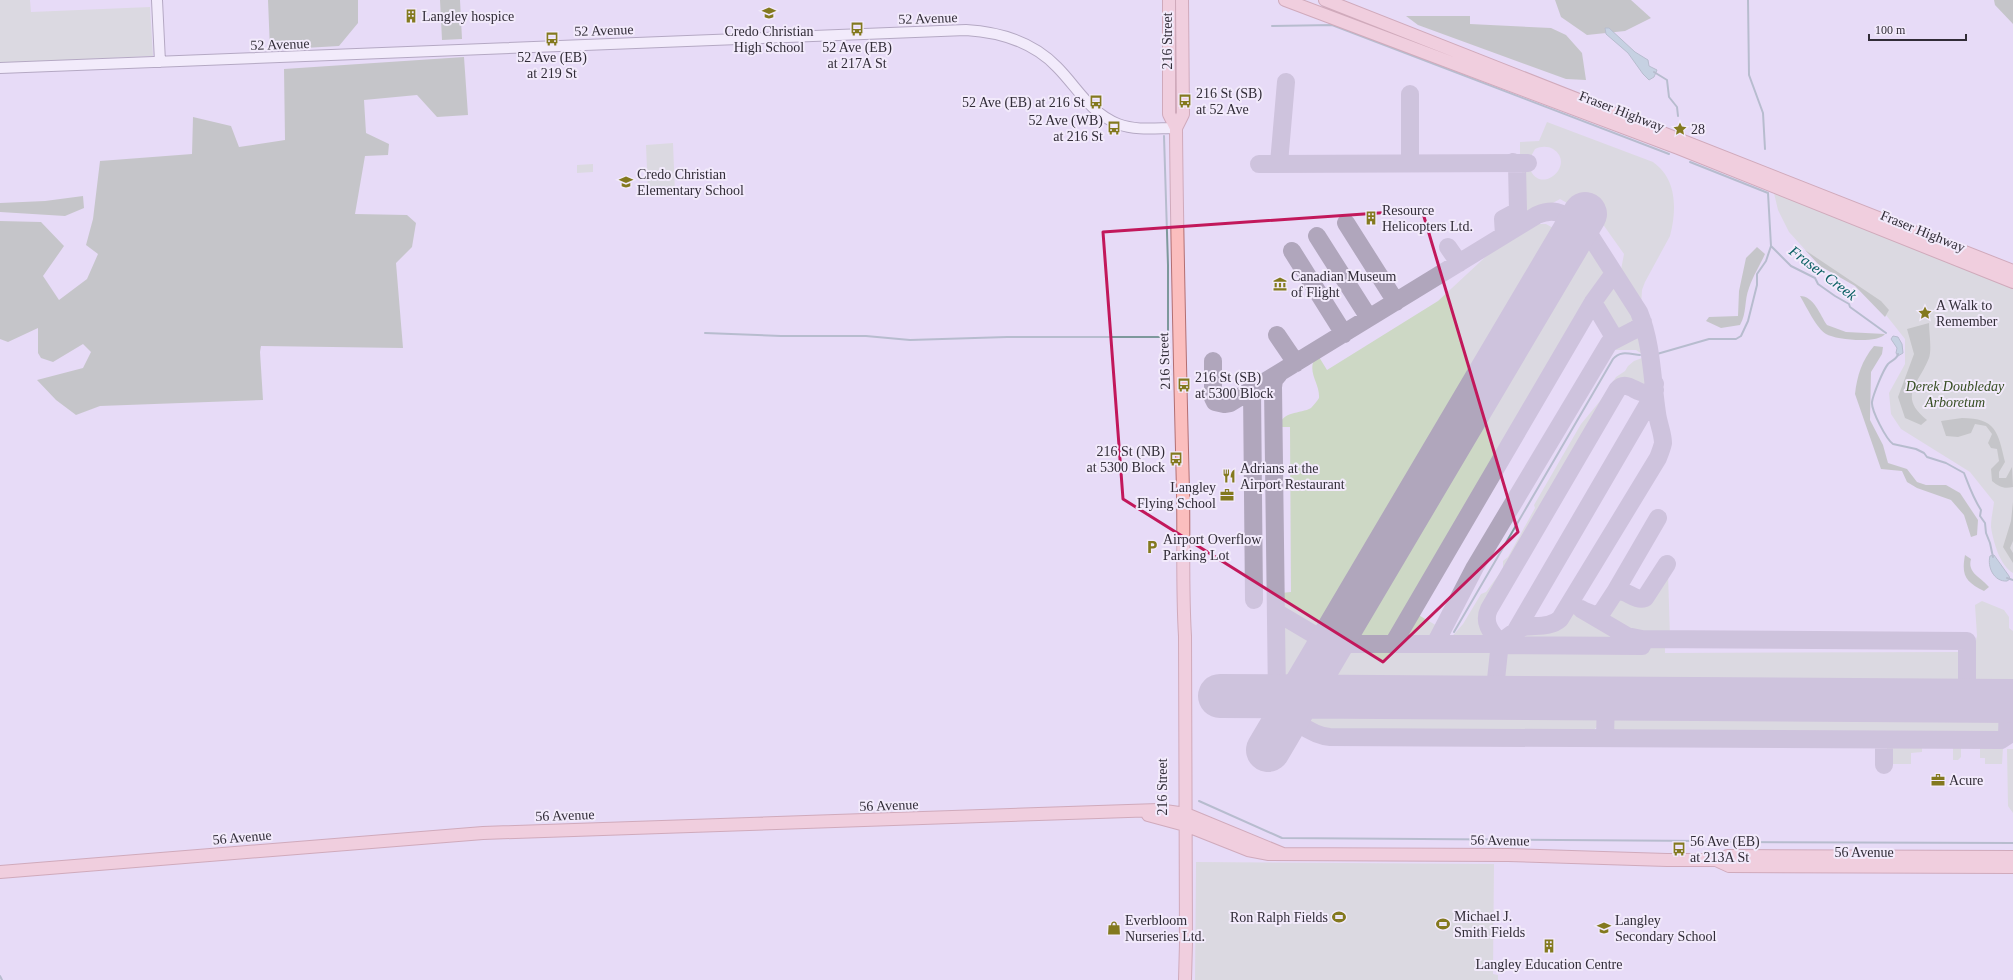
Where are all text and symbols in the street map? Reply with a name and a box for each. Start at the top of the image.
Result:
school or university icon: Credo Christian High School [761,5,777,21]
building icon: Langley hospice [403,8,419,24]
place label: Langley hospice [422,9,514,24]
street label: 52 Avenue [898,10,958,27]
street label: 216 Street [1160,12,1175,70]
scale bar [1869,16,1966,42]
bus stop icon: 52 Ave (EB) at 217A St [849,21,865,37]
street label: 52 Avenue [574,22,634,39]
text: 100 m [1875,23,1906,37]
place label: Credo Christian High School [724,24,814,55]
bus stop icon: 52 Ave (EB) at 219 St [544,31,560,47]
street label: 52 Avenue [250,36,310,53]
place label: 52 Ave (EB) at 217A St [822,40,892,71]
place label: 52 Ave (EB) at 219 St [517,50,587,81]
place label: 216 St (SB) at 52 Ave [1196,86,1262,117]
street label: Fraser Highway [1577,88,1666,135]
bus stop icon: 216 St (SB) at 52 Ave [1177,93,1193,109]
bus stop icon: 52 Ave (EB) at 216 St [1088,94,1104,110]
place label: 52 Ave (EB) at 216 St [962,95,1085,111]
place label: 52 Ave (WB) at 216 St [1029,113,1103,144]
bus stop icon: 52 Ave (WB) at 216 St [1106,120,1122,136]
place icon: 28 [1672,121,1688,137]
place label: 28 [1691,122,1705,137]
place label: Credo Christian Elementary School [637,167,744,198]
school or university icon: Credo Christian Elementary School [618,174,634,190]
place label: Resource Helicopters Ltd. [1382,203,1473,234]
street label: Fraser Highway [1878,208,1967,255]
building icon: Resource Helicopters Ltd. [1363,210,1379,226]
water label: Fraser Creek [1786,242,1860,304]
place label: Canadian Museum of Flight [1291,269,1396,300]
museum icon: Canadian Museum of Flight [1272,276,1288,292]
place label: A Walk to Remember [1936,298,1998,329]
place icon: A Walk to Remember [1917,305,1933,321]
street label: 216 Street [1156,332,1173,390]
place label: 216 St (SB) at 5300 Block [1195,370,1274,401]
bus stop icon: 216 St (SB) at 5300 Block [1176,377,1192,393]
park label: Derek Doubleday Arboretum [1905,379,2005,410]
place label: 216 St (NB) at 5300 Block [1086,444,1165,475]
bus stop icon: 216 St (NB) at 5300 Block [1168,451,1184,467]
place label: Adrians at the Airport Restaurant [1240,461,1345,492]
restaurant icon: Adrians at the Airport Restaurant [1221,468,1237,484]
place label: Langley Flying School [1137,480,1216,511]
office icon: Langley Flying School [1219,487,1235,503]
place label: Airport Overflow Parking Lot [1163,532,1262,563]
parking icon: Airport Overflow Parking Lot [1144,539,1160,555]
street label: 216 Street [1155,758,1170,816]
office icon: Acure [1930,772,1946,788]
place label: Acure [1949,773,1983,788]
street label: 56 Avenue [859,797,919,814]
street label: 56 Avenue [535,807,595,824]
street label: 56 Avenue [212,827,272,848]
street label: 56 Avenue [1470,832,1530,849]
place label: 56 Ave (EB) at 213A St [1690,834,1760,865]
bus stop icon: 56 Ave (EB) at 213A St [1671,841,1687,857]
street label: 56 Avenue [1834,845,1894,860]
sports icon: Ron Ralph Fields [1331,909,1347,925]
place label: Michael J. Smith Fields [1454,909,1525,940]
place label: Ron Ralph Fields [1230,910,1328,925]
place label: Everbloom Nurseries Ltd. [1125,913,1205,944]
place label: Langley Secondary School [1615,913,1717,944]
sports icon: Michael J. Smith Fields [1435,916,1451,932]
shop icon: Everbloom Nurseries Ltd. [1106,920,1122,936]
school or university icon: Langley Secondary School [1596,920,1612,936]
building icon: Langley Education Centre [1541,938,1557,954]
place label: Langley Education Centre [1476,957,1622,972]

